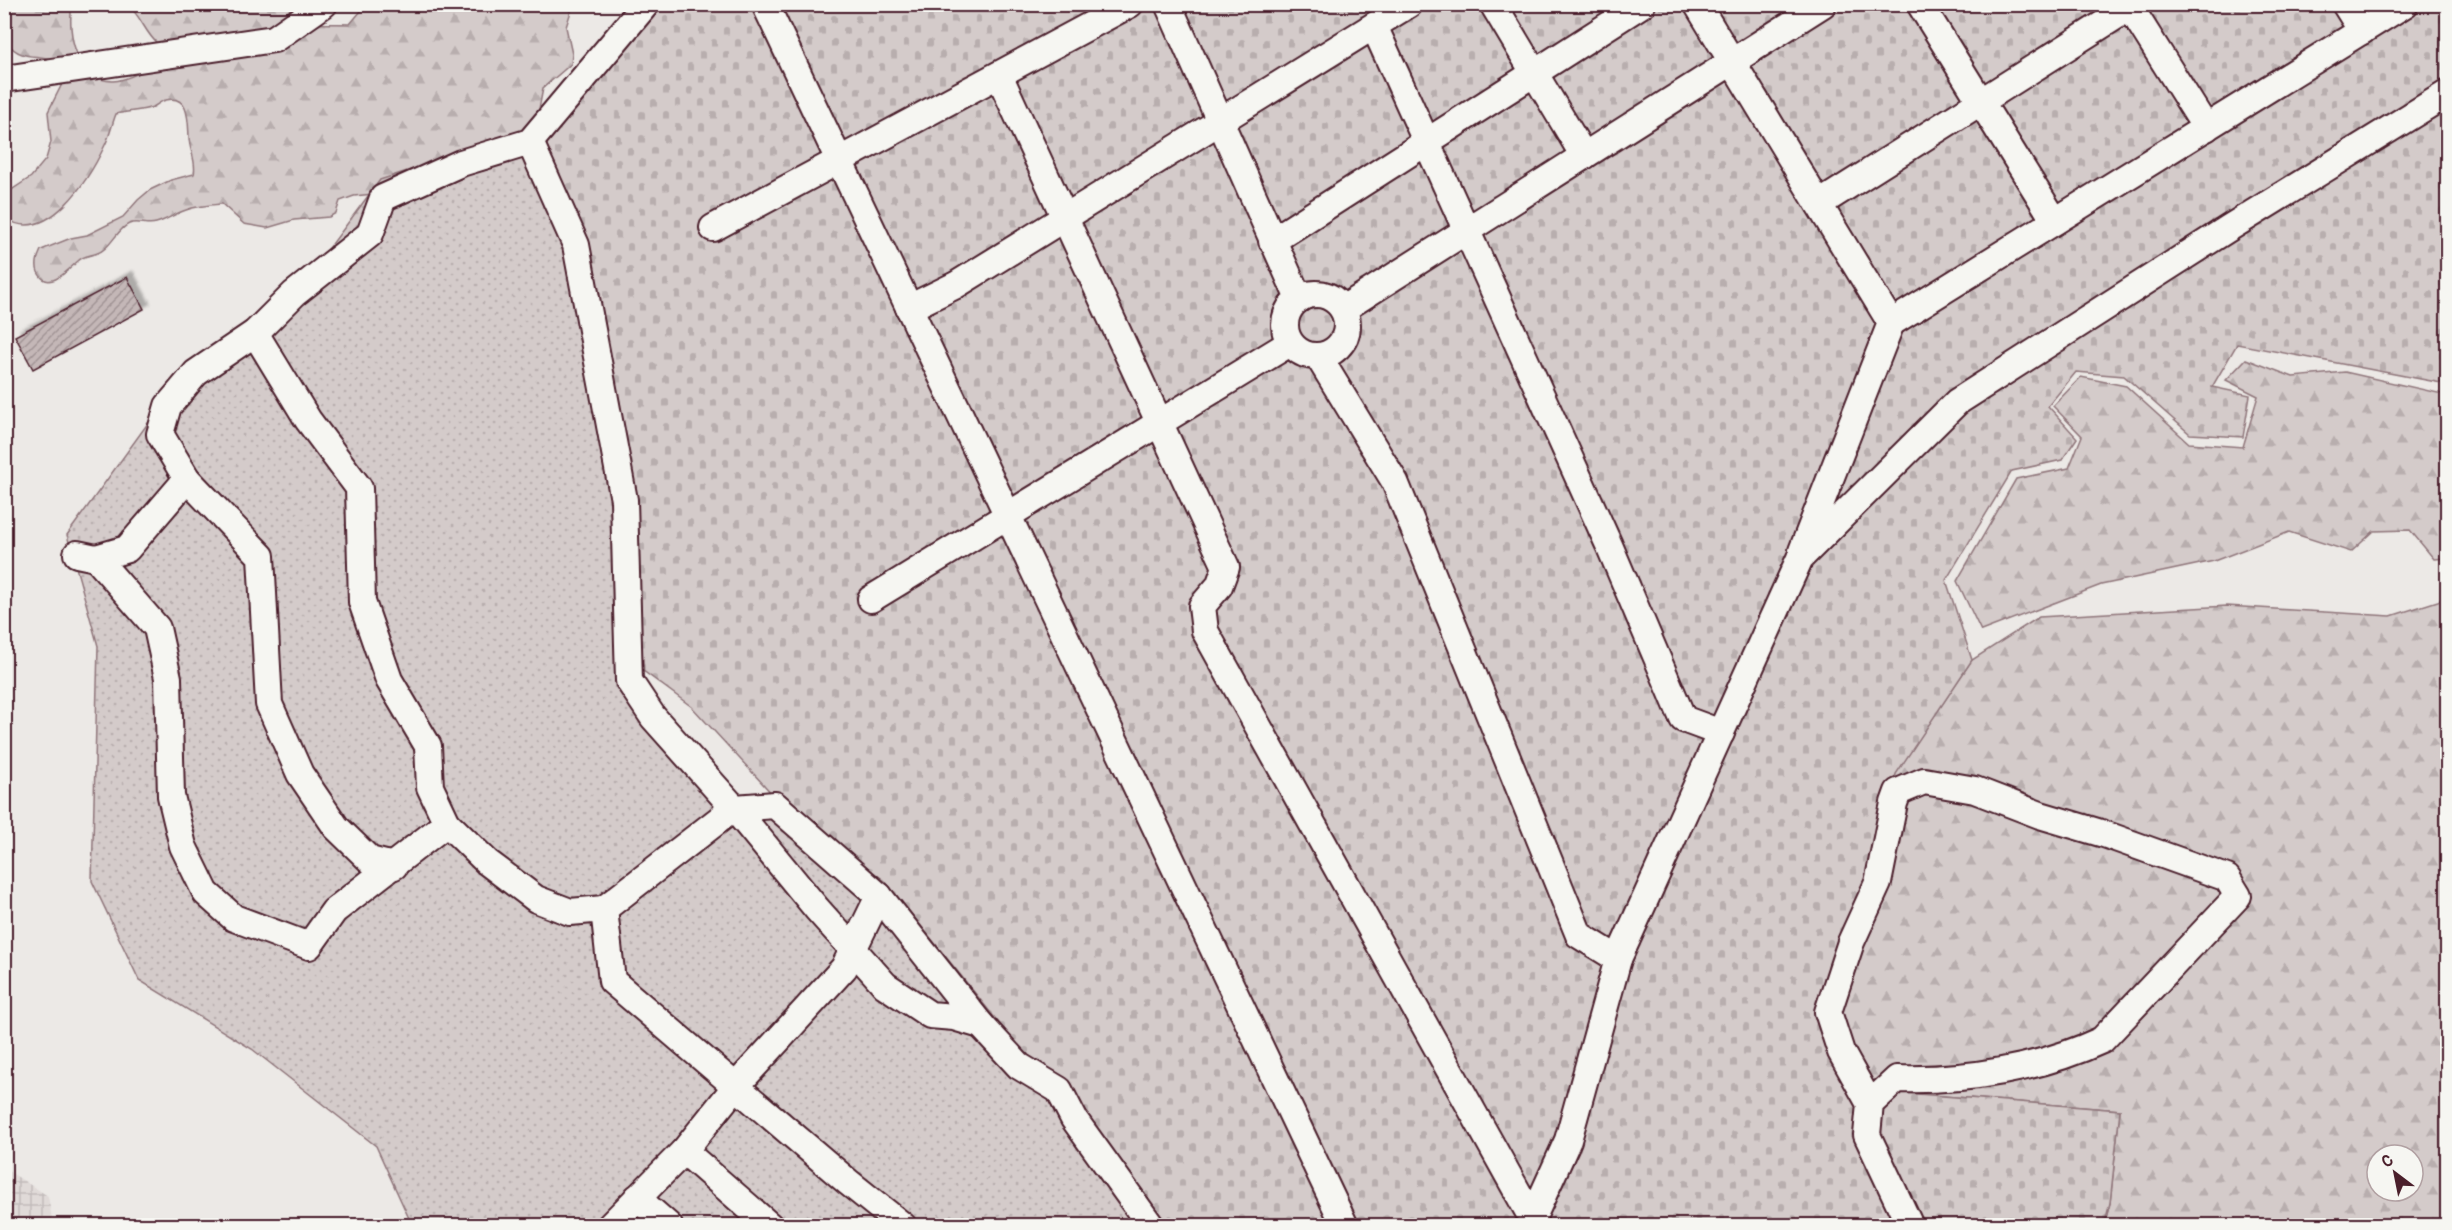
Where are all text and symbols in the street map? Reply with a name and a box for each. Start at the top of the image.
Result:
north arrow [2365,1143,2425,1203]
text: С [2378,1150,2397,1172]

